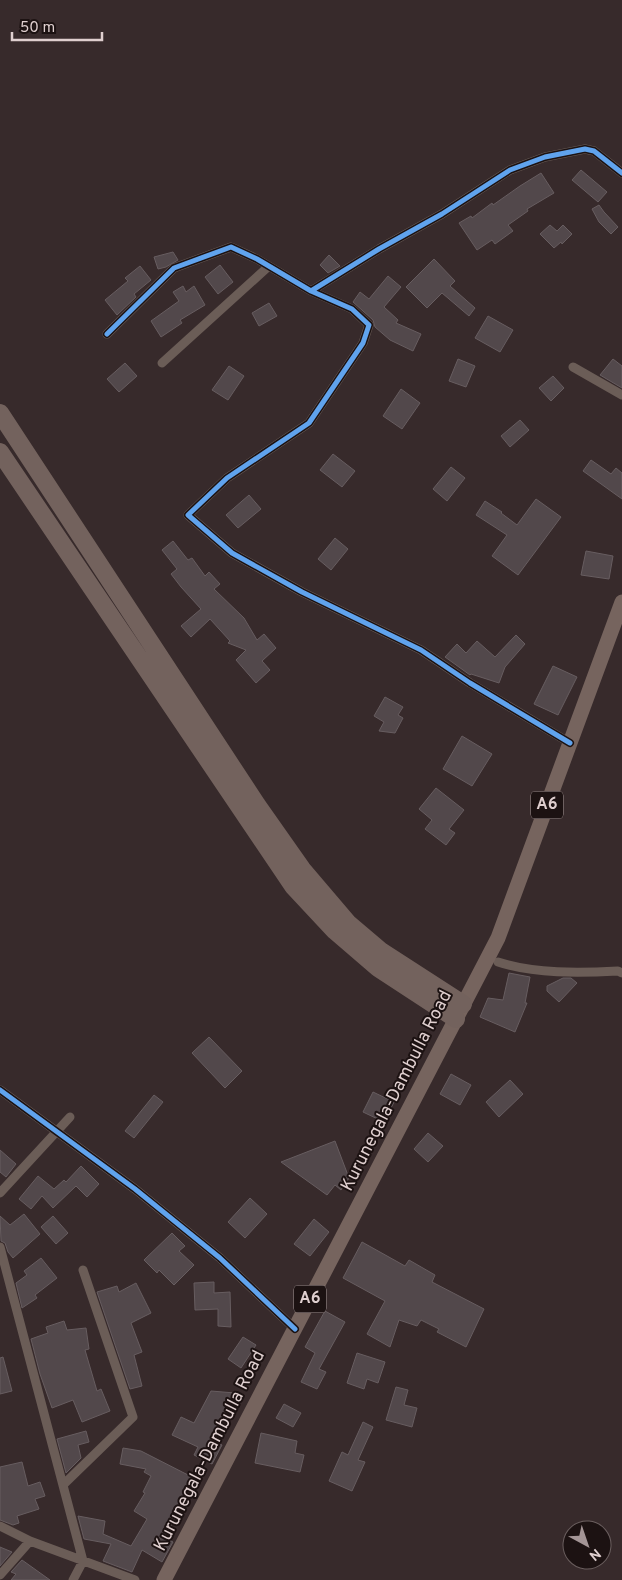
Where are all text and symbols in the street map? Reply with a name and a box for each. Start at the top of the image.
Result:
scale bar [12,10,102,42]
text: 50 m [20,19,55,38]
road number: A6 [531,792,563,818]
street label: Kurunegala-Dambulla Road [336,987,458,1195]
road number: A6 [294,1286,326,1312]
street label: Kurunegala-Dambulla Road [149,1347,271,1555]
north arrow [562,1520,612,1570]
text: N [585,1544,604,1564]

